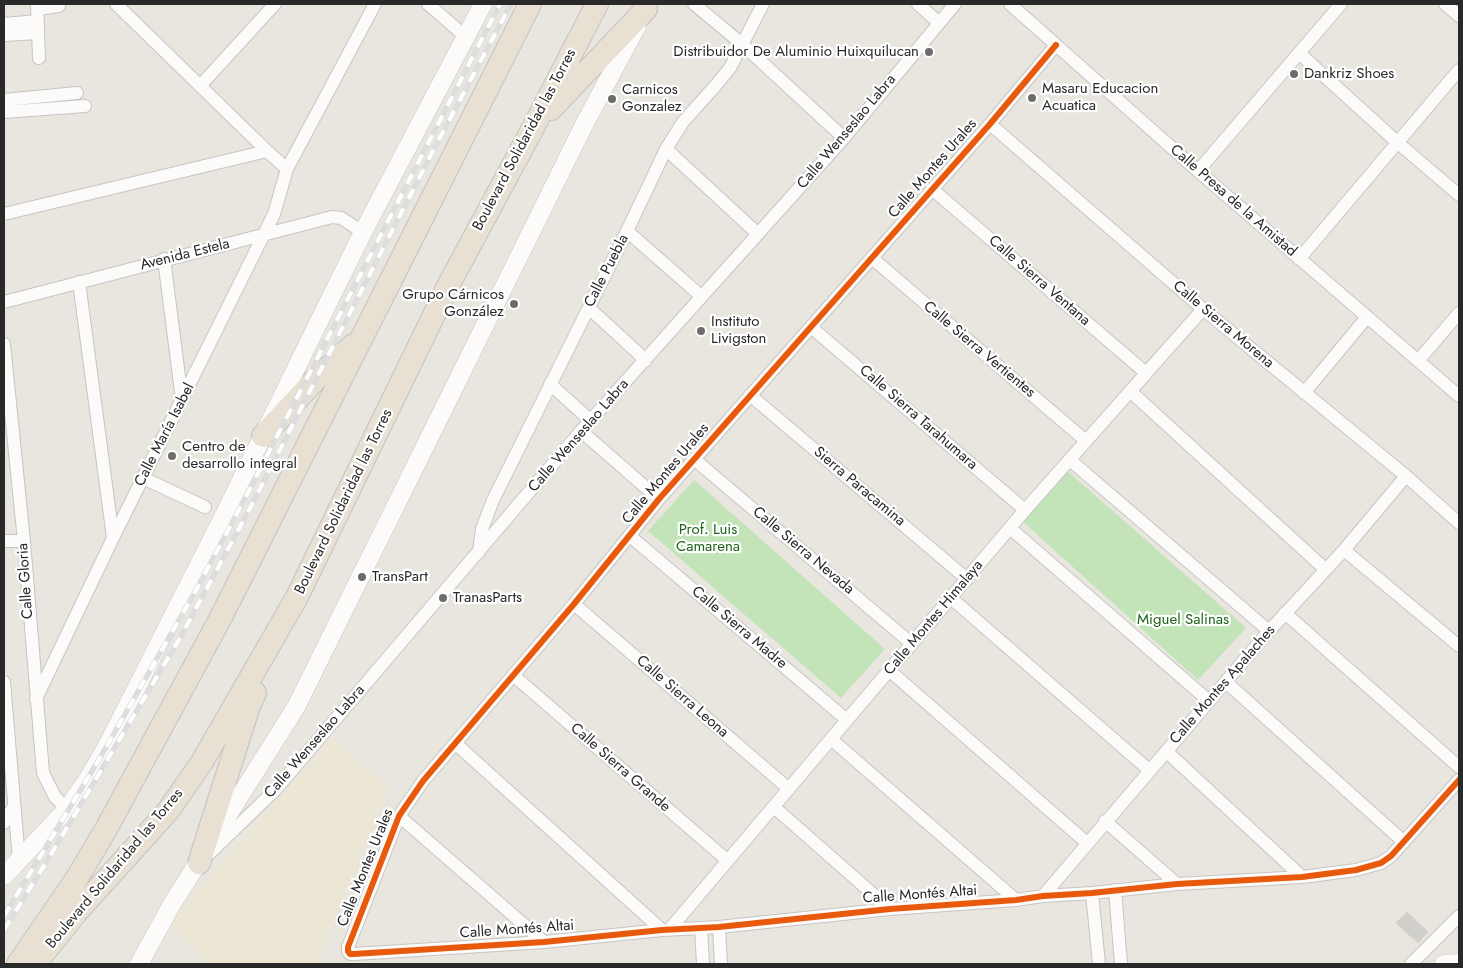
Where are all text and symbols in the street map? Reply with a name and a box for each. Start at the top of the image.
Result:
place label: Distribuidor De Aluminio Huixquilucan [673,43,919,61]
street label: Boulevard Solidaridad las Torres [469,46,581,234]
marker: Distribuidor De Aluminio Huixquilucan [923,46,935,58]
place label: Dankriz Shoes [1304,65,1394,83]
marker: Dankriz Shoes [1288,68,1300,80]
street label: Calle Wenseslao Labra [794,71,900,193]
place label: Masaru Educacion Acuatica [1042,80,1158,115]
place label: Carnicos Gonzalez [622,81,682,116]
marker: Masaru Educacion Acuatica [1026,92,1038,104]
marker: Carnicos Gonzalez [606,93,618,105]
street label: Calle Montes Urales [885,116,981,222]
street label: Calle Presa de la Amistad [1166,141,1300,261]
street label: Calle Puebla [581,232,633,310]
street label: Calle Sierra Ventana [985,232,1093,330]
street label: Avenida Estela [138,235,232,275]
street label: Calle Sierra Morena [1169,277,1277,373]
place label: Grupo Cárnicos González [402,286,504,321]
marker: Grupo Cárnicos González [508,298,520,310]
street label: Calle Sierra Vertientes [919,298,1039,402]
place label: Instituto Livigston [711,313,766,348]
marker: Instituto Livigston [695,325,707,337]
street label: Calle Sierra Tarahumara [855,362,981,474]
street label: Calle Wenseslao Labra [525,376,633,496]
street label: Calle María Isabel [131,380,199,490]
street label: Boulevard Solidaridad las Torres [291,407,397,597]
street label: Calle Montes Urales [619,420,713,528]
place label: Centro de desarrollo integral [182,438,297,473]
street label: Sierra Paracamina [809,443,909,531]
marker: Centro de desarrollo integral [166,450,178,462]
street label: Calle Sierra Nevada [749,503,857,599]
park label: Prof. Luis Camarena [676,521,740,556]
street label: Calle Gloria [14,542,38,620]
street label: Calle Montes Himalaya [881,557,987,679]
place label: TransPart [372,568,428,586]
marker: TransPart [356,571,368,583]
street label: Calle Sierra Madre [688,583,790,673]
place label: TranasParts [453,589,522,607]
marker: TranasParts [437,592,449,604]
park label: Miguel Salinas [1137,611,1229,629]
street label: Calle Montes Apalaches [1166,622,1280,748]
street label: Calle Sierra Leona [632,652,732,742]
street label: Calle Wenseslao Labra [261,682,369,802]
street label: Calle Sierra Grande [566,720,674,816]
street label: Boulevard Solidaridad las Torres [43,785,187,953]
street label: Calle Montes Urales [334,806,398,930]
street label: Calle Montés Altai [862,882,978,908]
street label: Calle Montés Altai [459,917,575,943]

